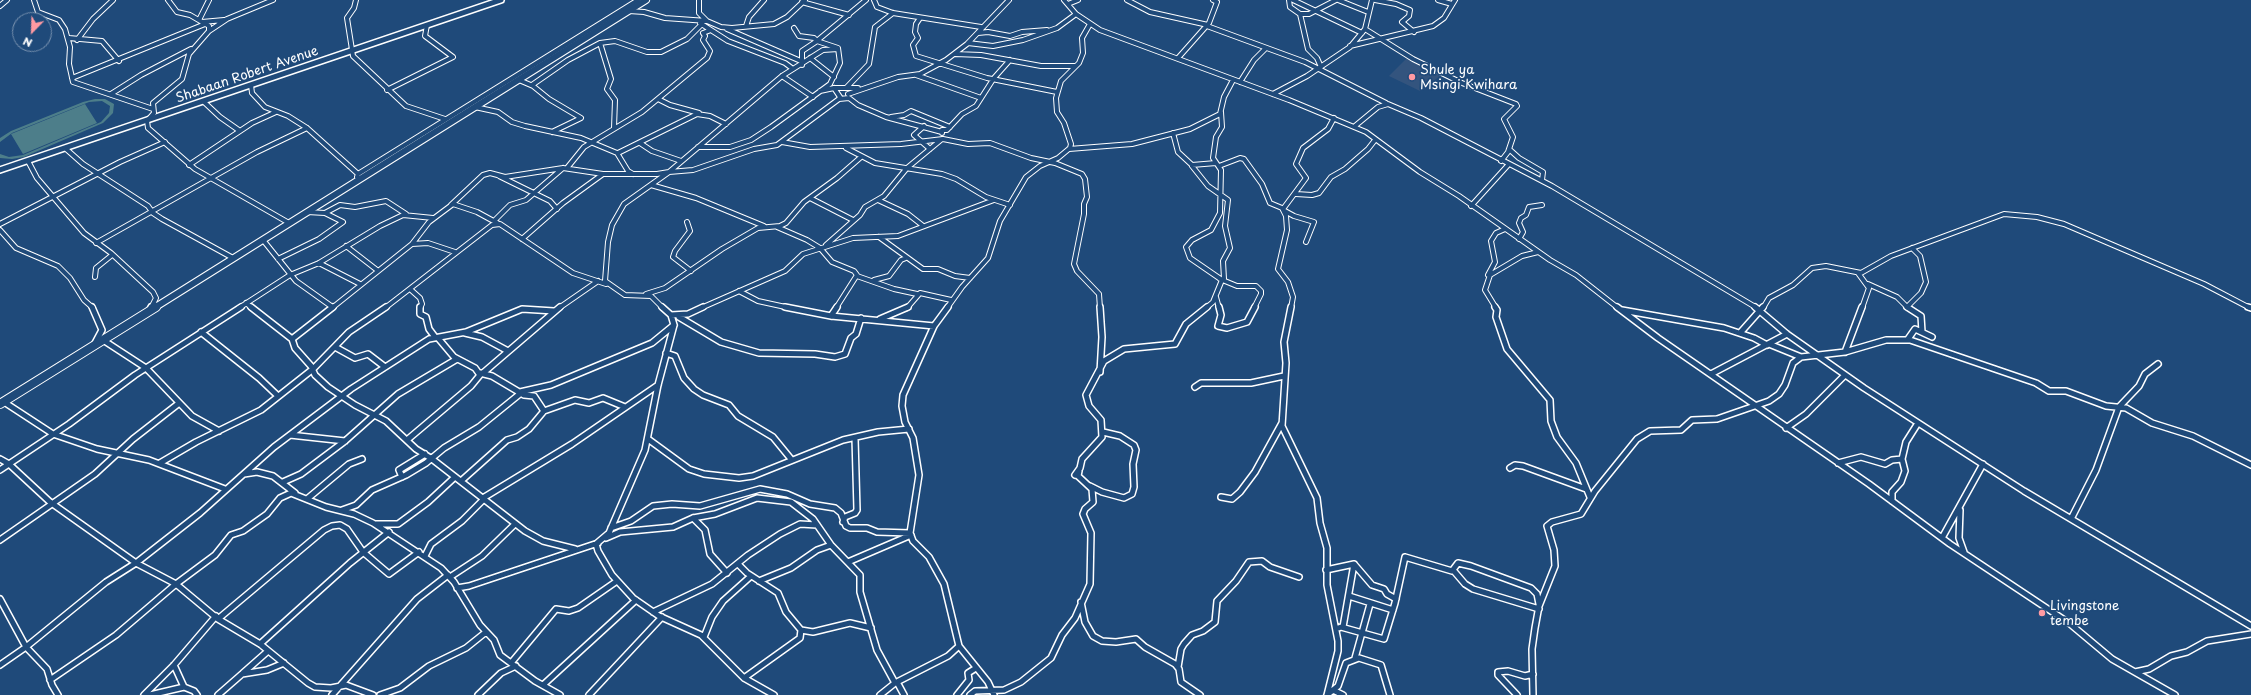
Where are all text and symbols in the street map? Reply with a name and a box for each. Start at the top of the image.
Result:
north arrow [12,12,52,52]
text: N [20,33,35,52]
street label: Shabaan Robert Avenue [174,43,320,107]
place label: Shule ya Msingi Kwihara [1420,62,1517,93]
marker: Shule ya Msingi Kwihara [1407,72,1417,82]
place label: Livingstone tembe [2050,598,2119,629]
marker: Livingstone tembe [2037,608,2047,618]

